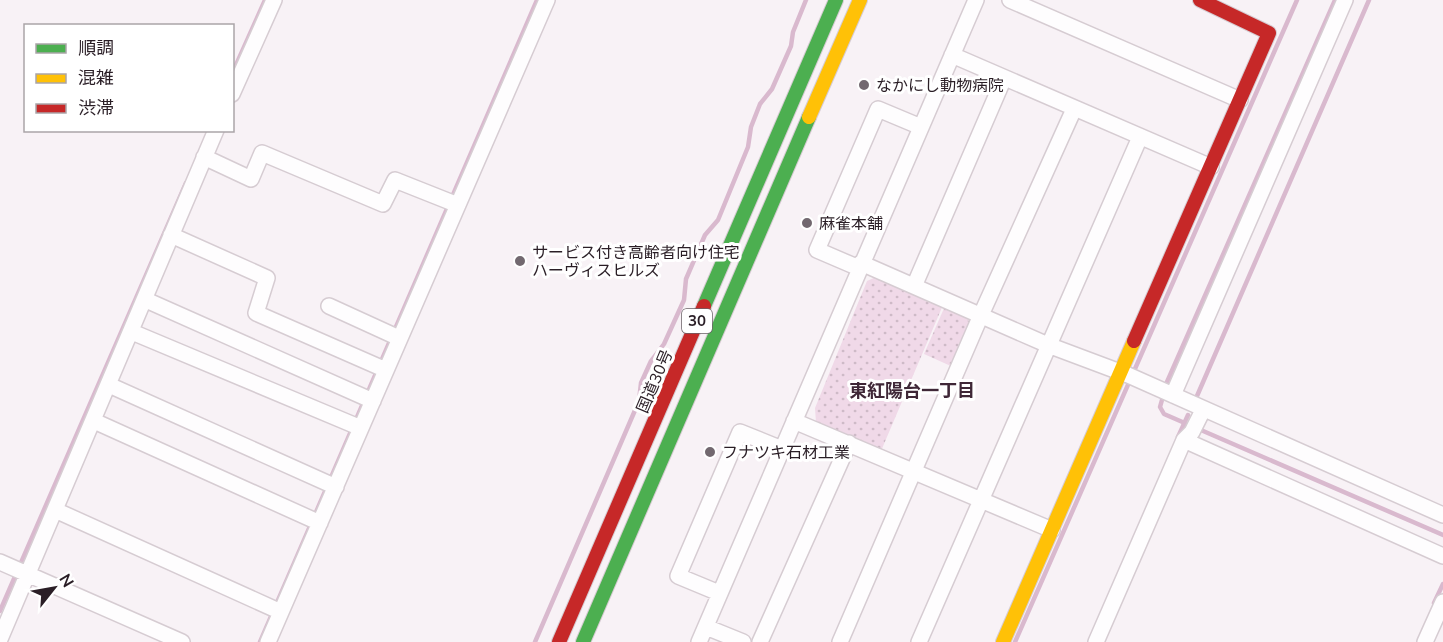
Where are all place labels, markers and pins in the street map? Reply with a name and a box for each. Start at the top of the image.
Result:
place label: なかにし動物病院 [876,75,1004,97]
marker: なかにし動物病院 [857,78,871,92]
place label: 麻雀本舗 [819,213,883,235]
marker: 麻雀本舗 [800,216,814,230]
place label: サービス付き高齢者向け住宅 ハーヴィスヒルズ [532,242,740,282]
marker: サービス付き高齢者向け住宅 ハーヴィスヒルズ [513,254,527,268]
place label: フナツキ石材工業 [722,442,850,464]
marker: フナツキ石材工業 [703,445,717,459]

